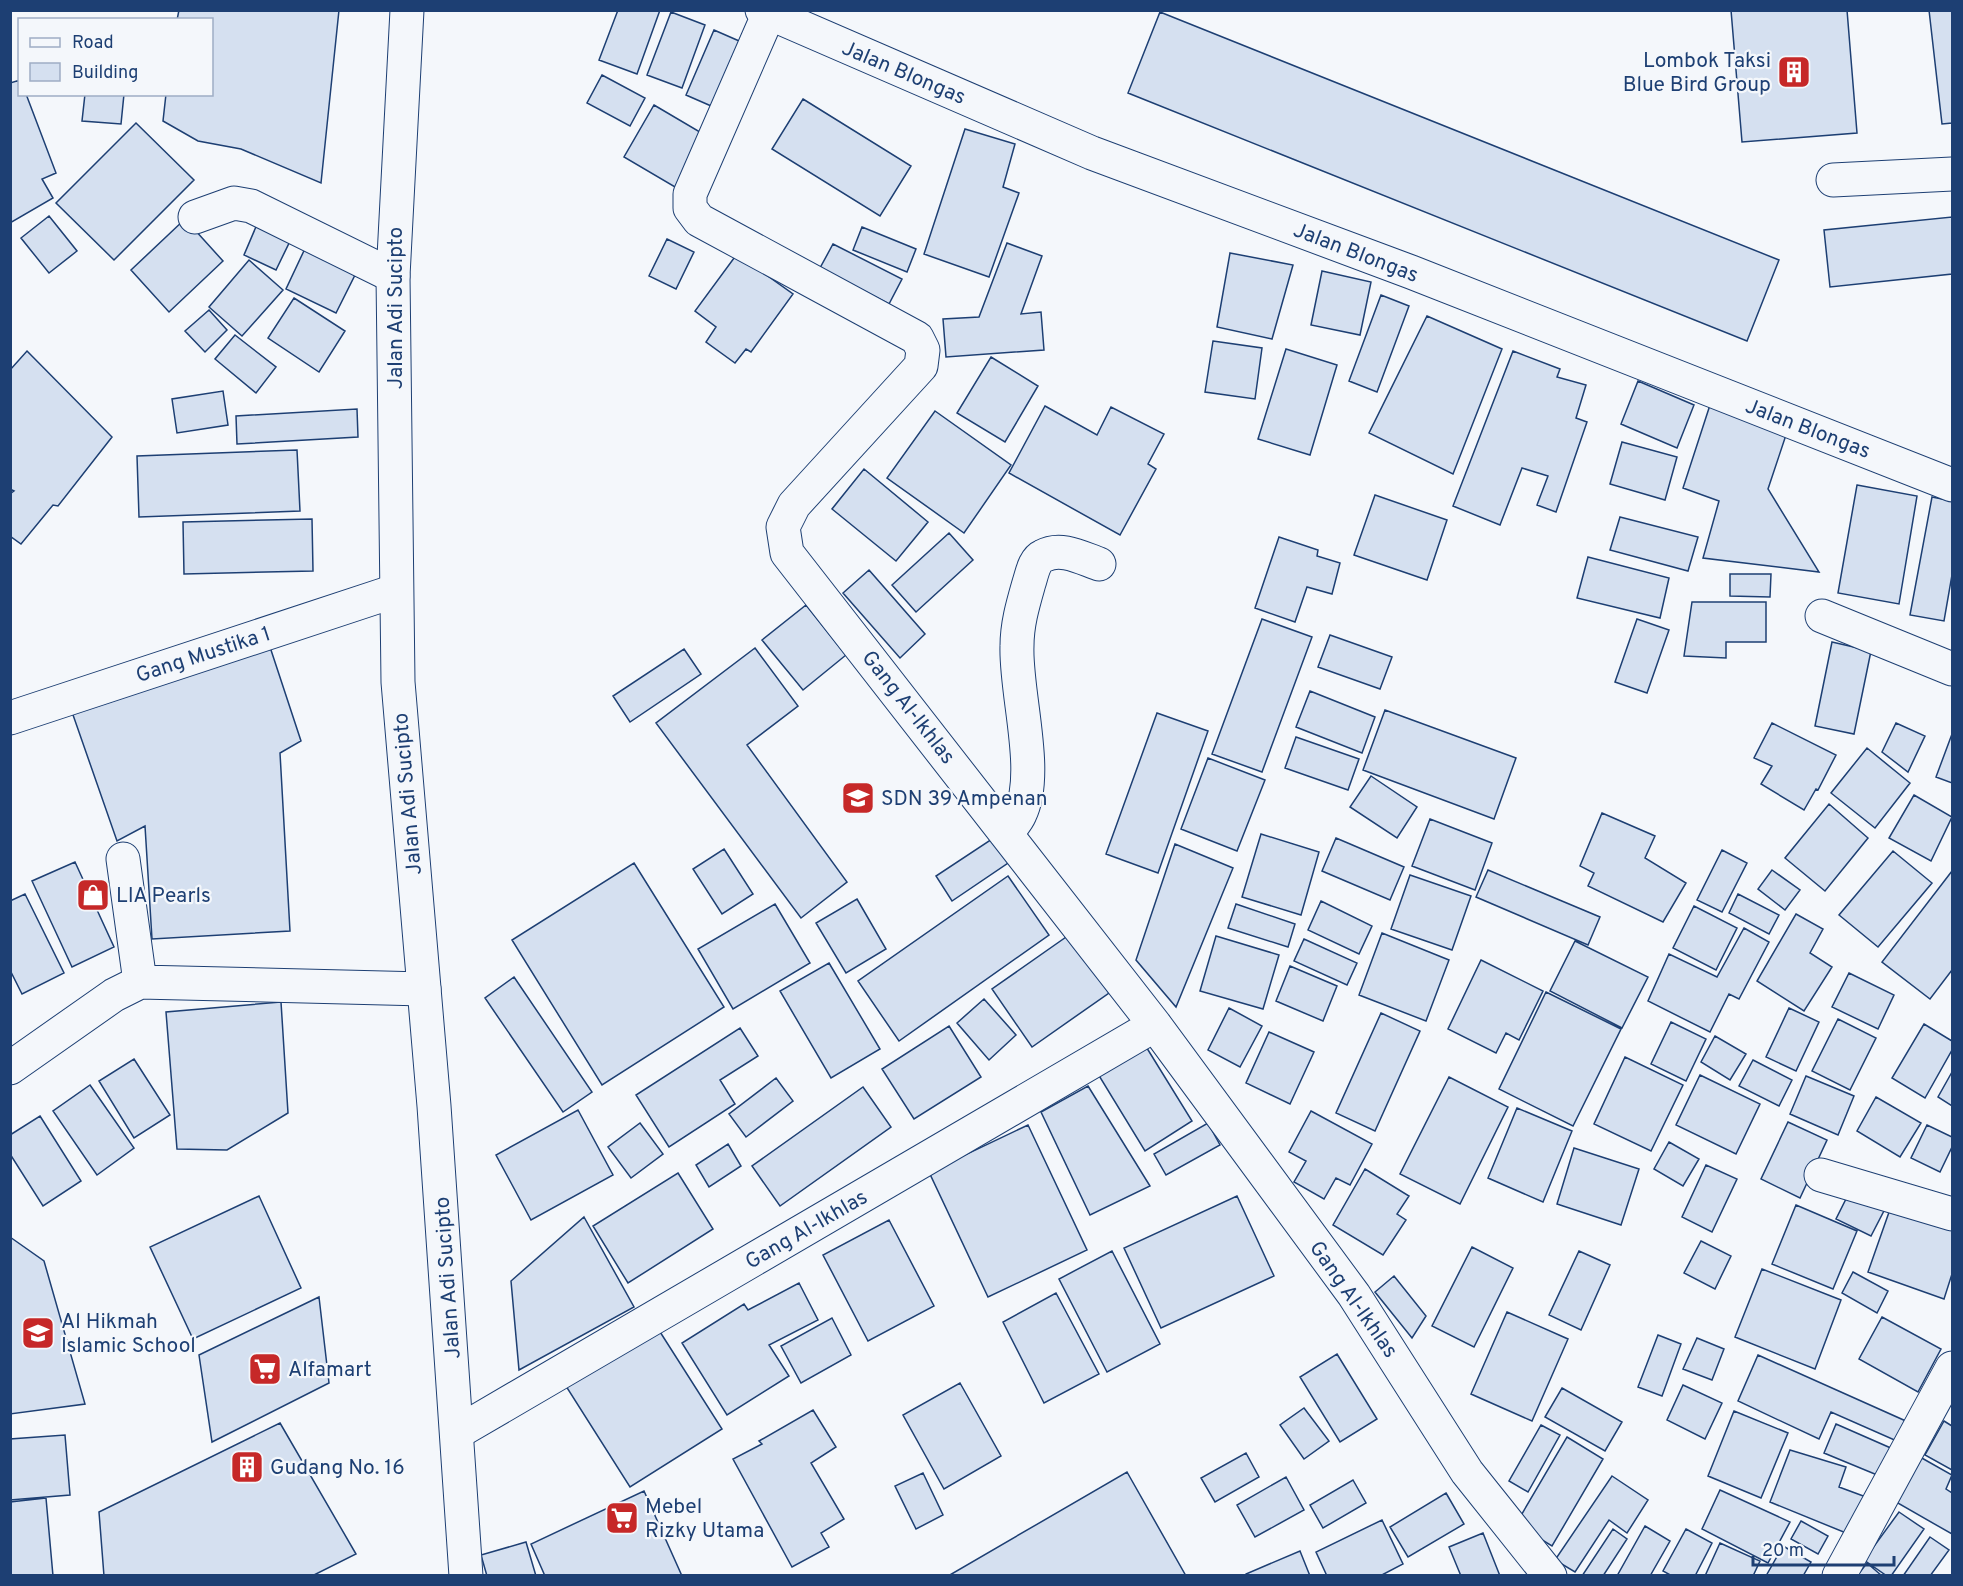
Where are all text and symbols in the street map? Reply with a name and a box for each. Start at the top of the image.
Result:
legend [18,18,213,96]
text: Road [72,32,114,55]
street label: Jalan Blongas [837,35,969,112]
place label: Lombok Taksi Blue Bird Group [1623,48,1771,99]
building icon: Lombok Taksi Blue Bird Group [1776,54,1812,90]
text: Building [72,62,138,85]
street label: Jalan Blongas [1289,217,1422,290]
street label: Jalan Adi Sucipto [383,227,410,389]
street label: Jalan Blongas [1741,393,1874,466]
street label: Gang Mustika 1 [133,621,274,690]
street label: Gang Al-Ikhlas [855,646,961,770]
street label: Jalan Adi Sucipto [388,712,429,876]
school or university icon: SDN 39 Ampenan [840,780,876,816]
place label: SDN 39 Ampenan [881,786,1048,813]
shop icon: LIA Pearls [75,877,111,913]
place label: LIA Pearls [116,883,211,910]
street label: Gang Al-Ikhlas [741,1184,873,1276]
street label: Jalan Adi Sucipto [429,1196,468,1360]
street label: Gang Al-Ikhlas [1302,1236,1403,1364]
place label: Al Hikmah Islamic School [61,1309,196,1360]
school or university icon: Al Hikmah Islamic School [20,1315,56,1351]
supermarket icon: Alfamart [247,1351,283,1387]
place label: Alfamart [288,1357,372,1384]
building icon: Gudang No. 16 [229,1449,265,1485]
place label: Gudang No. 16 [270,1455,405,1482]
place label: Mebel Rizky Utama [645,1494,764,1545]
supermarket icon: Mebel Rizky Utama [604,1500,640,1536]
scale bar [1753,1529,1894,1567]
text: 20 m [1762,1540,1804,1563]

